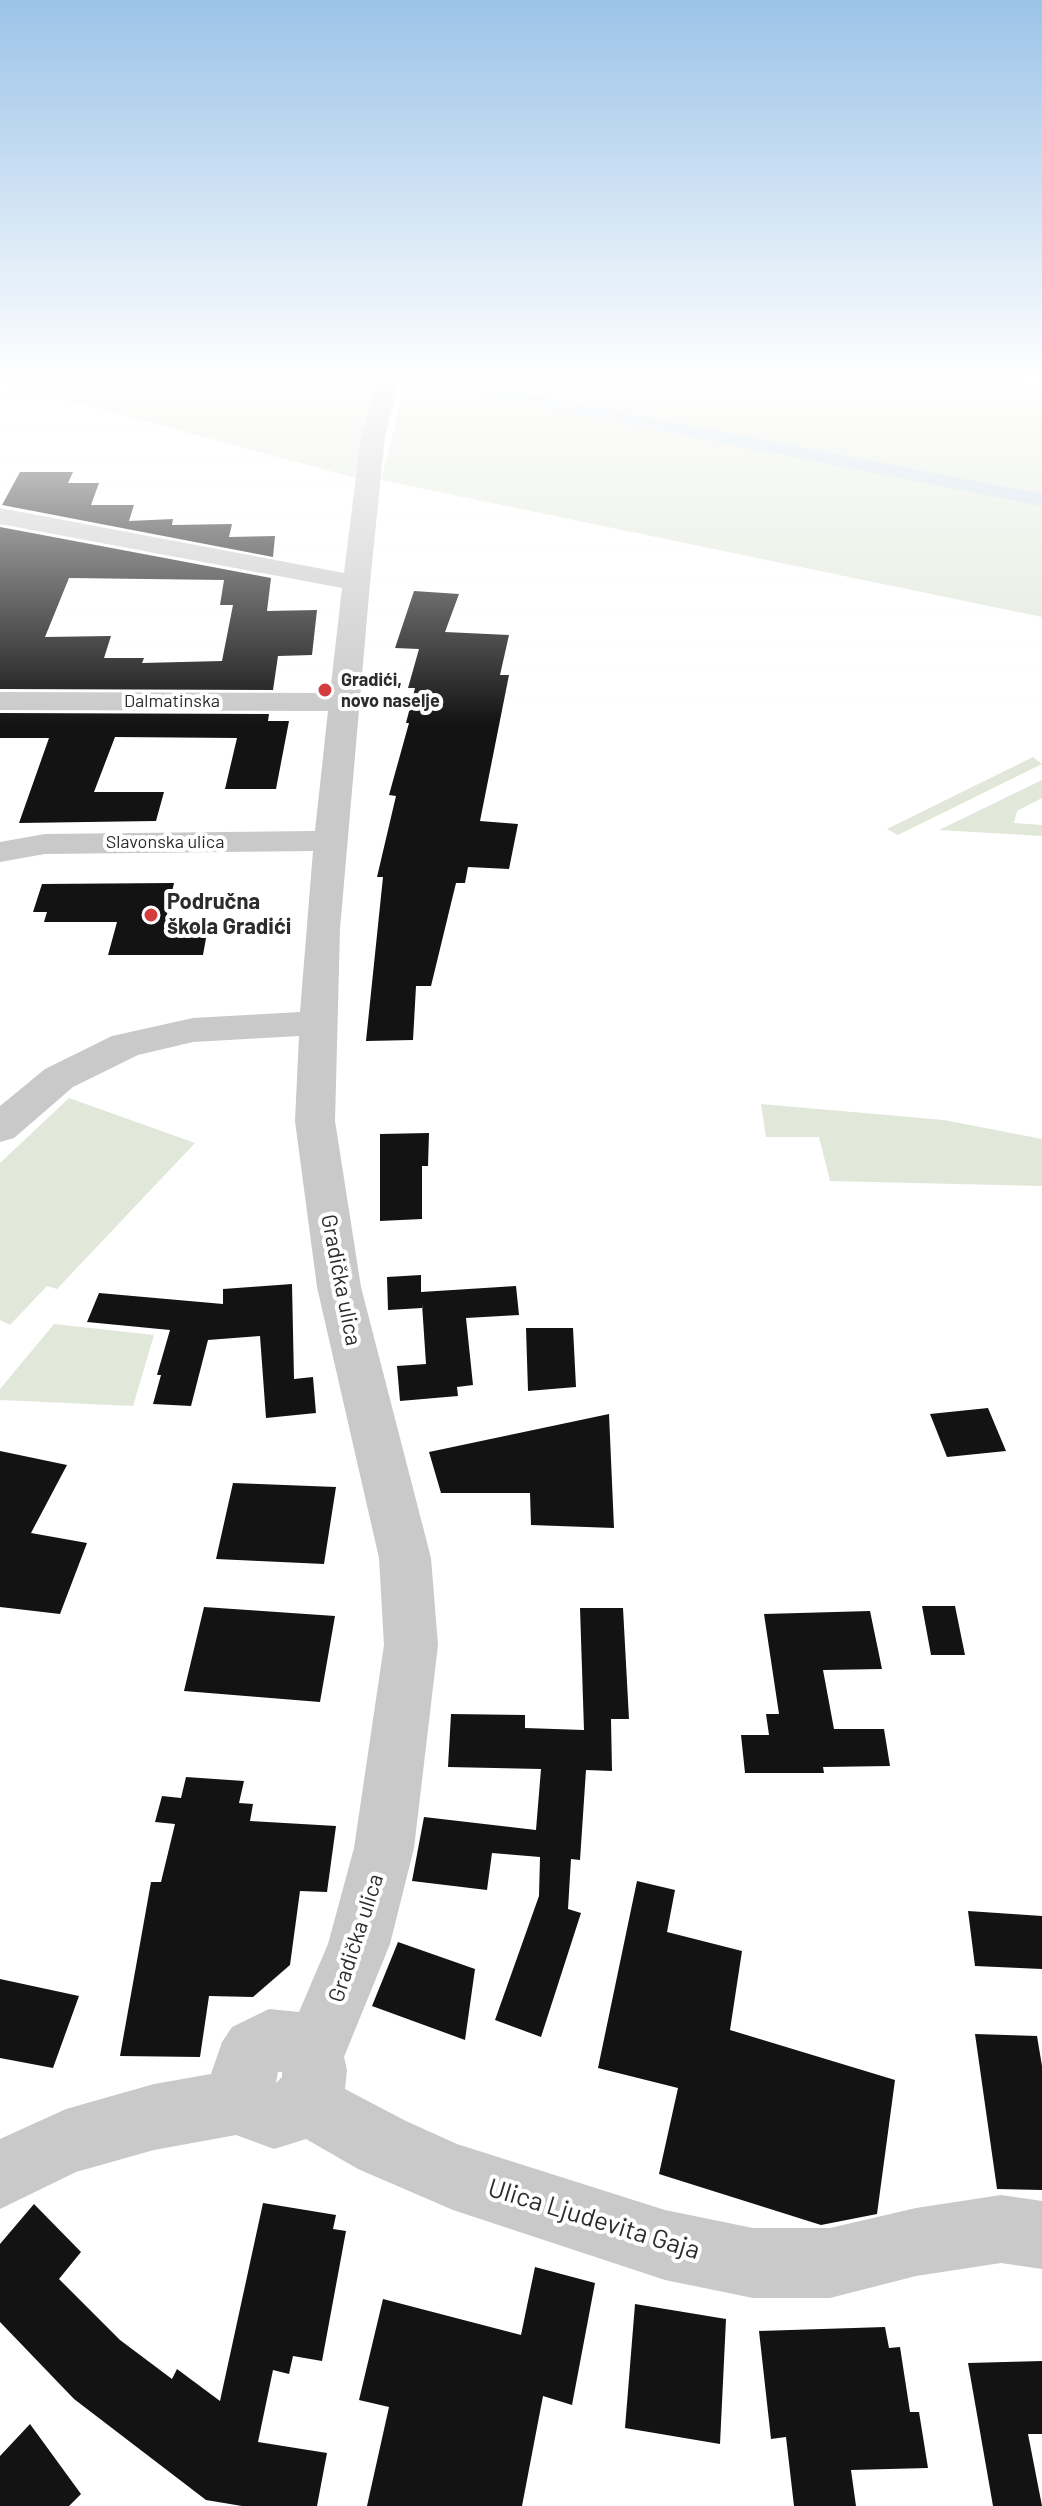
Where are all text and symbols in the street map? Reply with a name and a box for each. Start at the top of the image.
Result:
place label: Gradići, novo naselje [341,669,440,712]
marker: Gradići, novo naselje [316,681,334,699]
street label: Dalmatinska [124,690,220,712]
street label: Slavonska ulica [106,831,224,853]
place label: Područna škola Gradići [167,889,291,940]
marker: Područna škola Gradići [142,906,160,924]
street label: Gradička ulica [315,1212,367,1348]
street label: Gradička ulica [323,1871,389,2005]
street label: Ulica Ljudevita Gaja [484,2172,704,2266]

